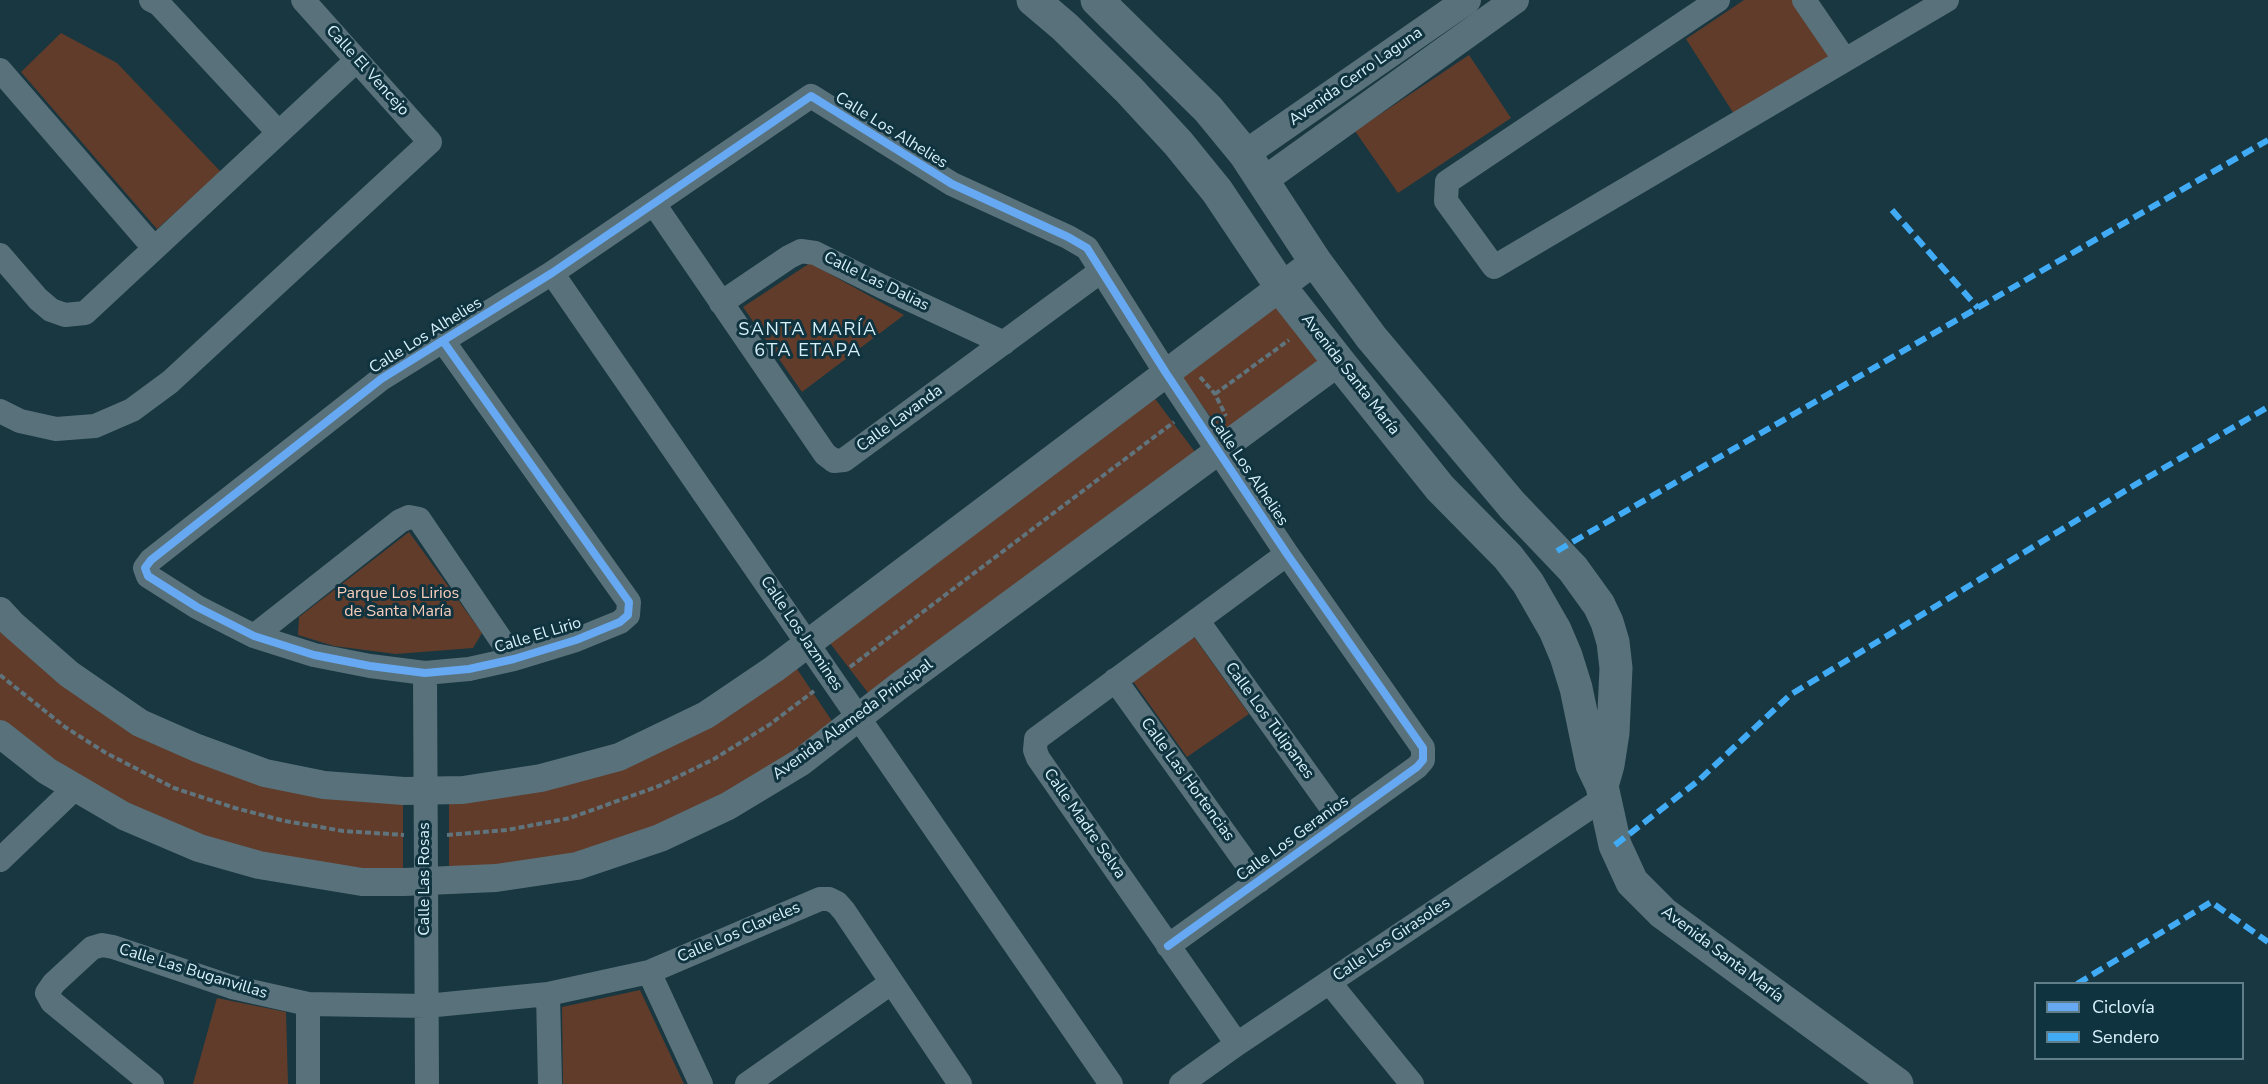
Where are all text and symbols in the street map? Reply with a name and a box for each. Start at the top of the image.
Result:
street label: Calle El Vencejo [321,22,413,120]
street label: Avenida Cerro Laguna [1285,24,1427,130]
street label: Calle Los Alhelies [831,89,951,173]
street label: Calle Las Dalias [820,248,932,316]
street label: Calle Los Alhelies [366,294,486,378]
street label: Avenida Santa María [1297,311,1403,439]
district label: SANTA MARÍA 6TA ETAPA [738,320,878,362]
street label: Calle Lavanda [853,381,947,457]
street label: Calle Los Alhelies [1204,412,1292,530]
street label: Calle Los Jazmines [756,573,846,695]
park label: Parque Los Lirios de Santa María [337,584,459,622]
street label: Calle El Lirio [492,614,584,658]
street label: Avenida Alameda Principal [769,655,937,785]
street label: Calle Los Tulipanes [1220,659,1318,783]
street label: Calle Las Hortencias [1136,715,1238,845]
street label: Calle Madre Selva [1039,765,1129,883]
street label: Calle Los Geranios [1233,792,1353,886]
street label: Calle Las Rosas [415,822,435,936]
street label: Calle Los Girasoles [1330,894,1454,986]
street label: Calle Los Claveles [675,898,803,968]
street label: Avenida Santa María [1657,903,1787,1007]
street label: Calle Las Buganvillas [116,940,270,1004]
legend [2034,982,2244,1060]
text: Ciclovía [2092,995,2155,1019]
text: Sendero [2092,1025,2159,1049]

